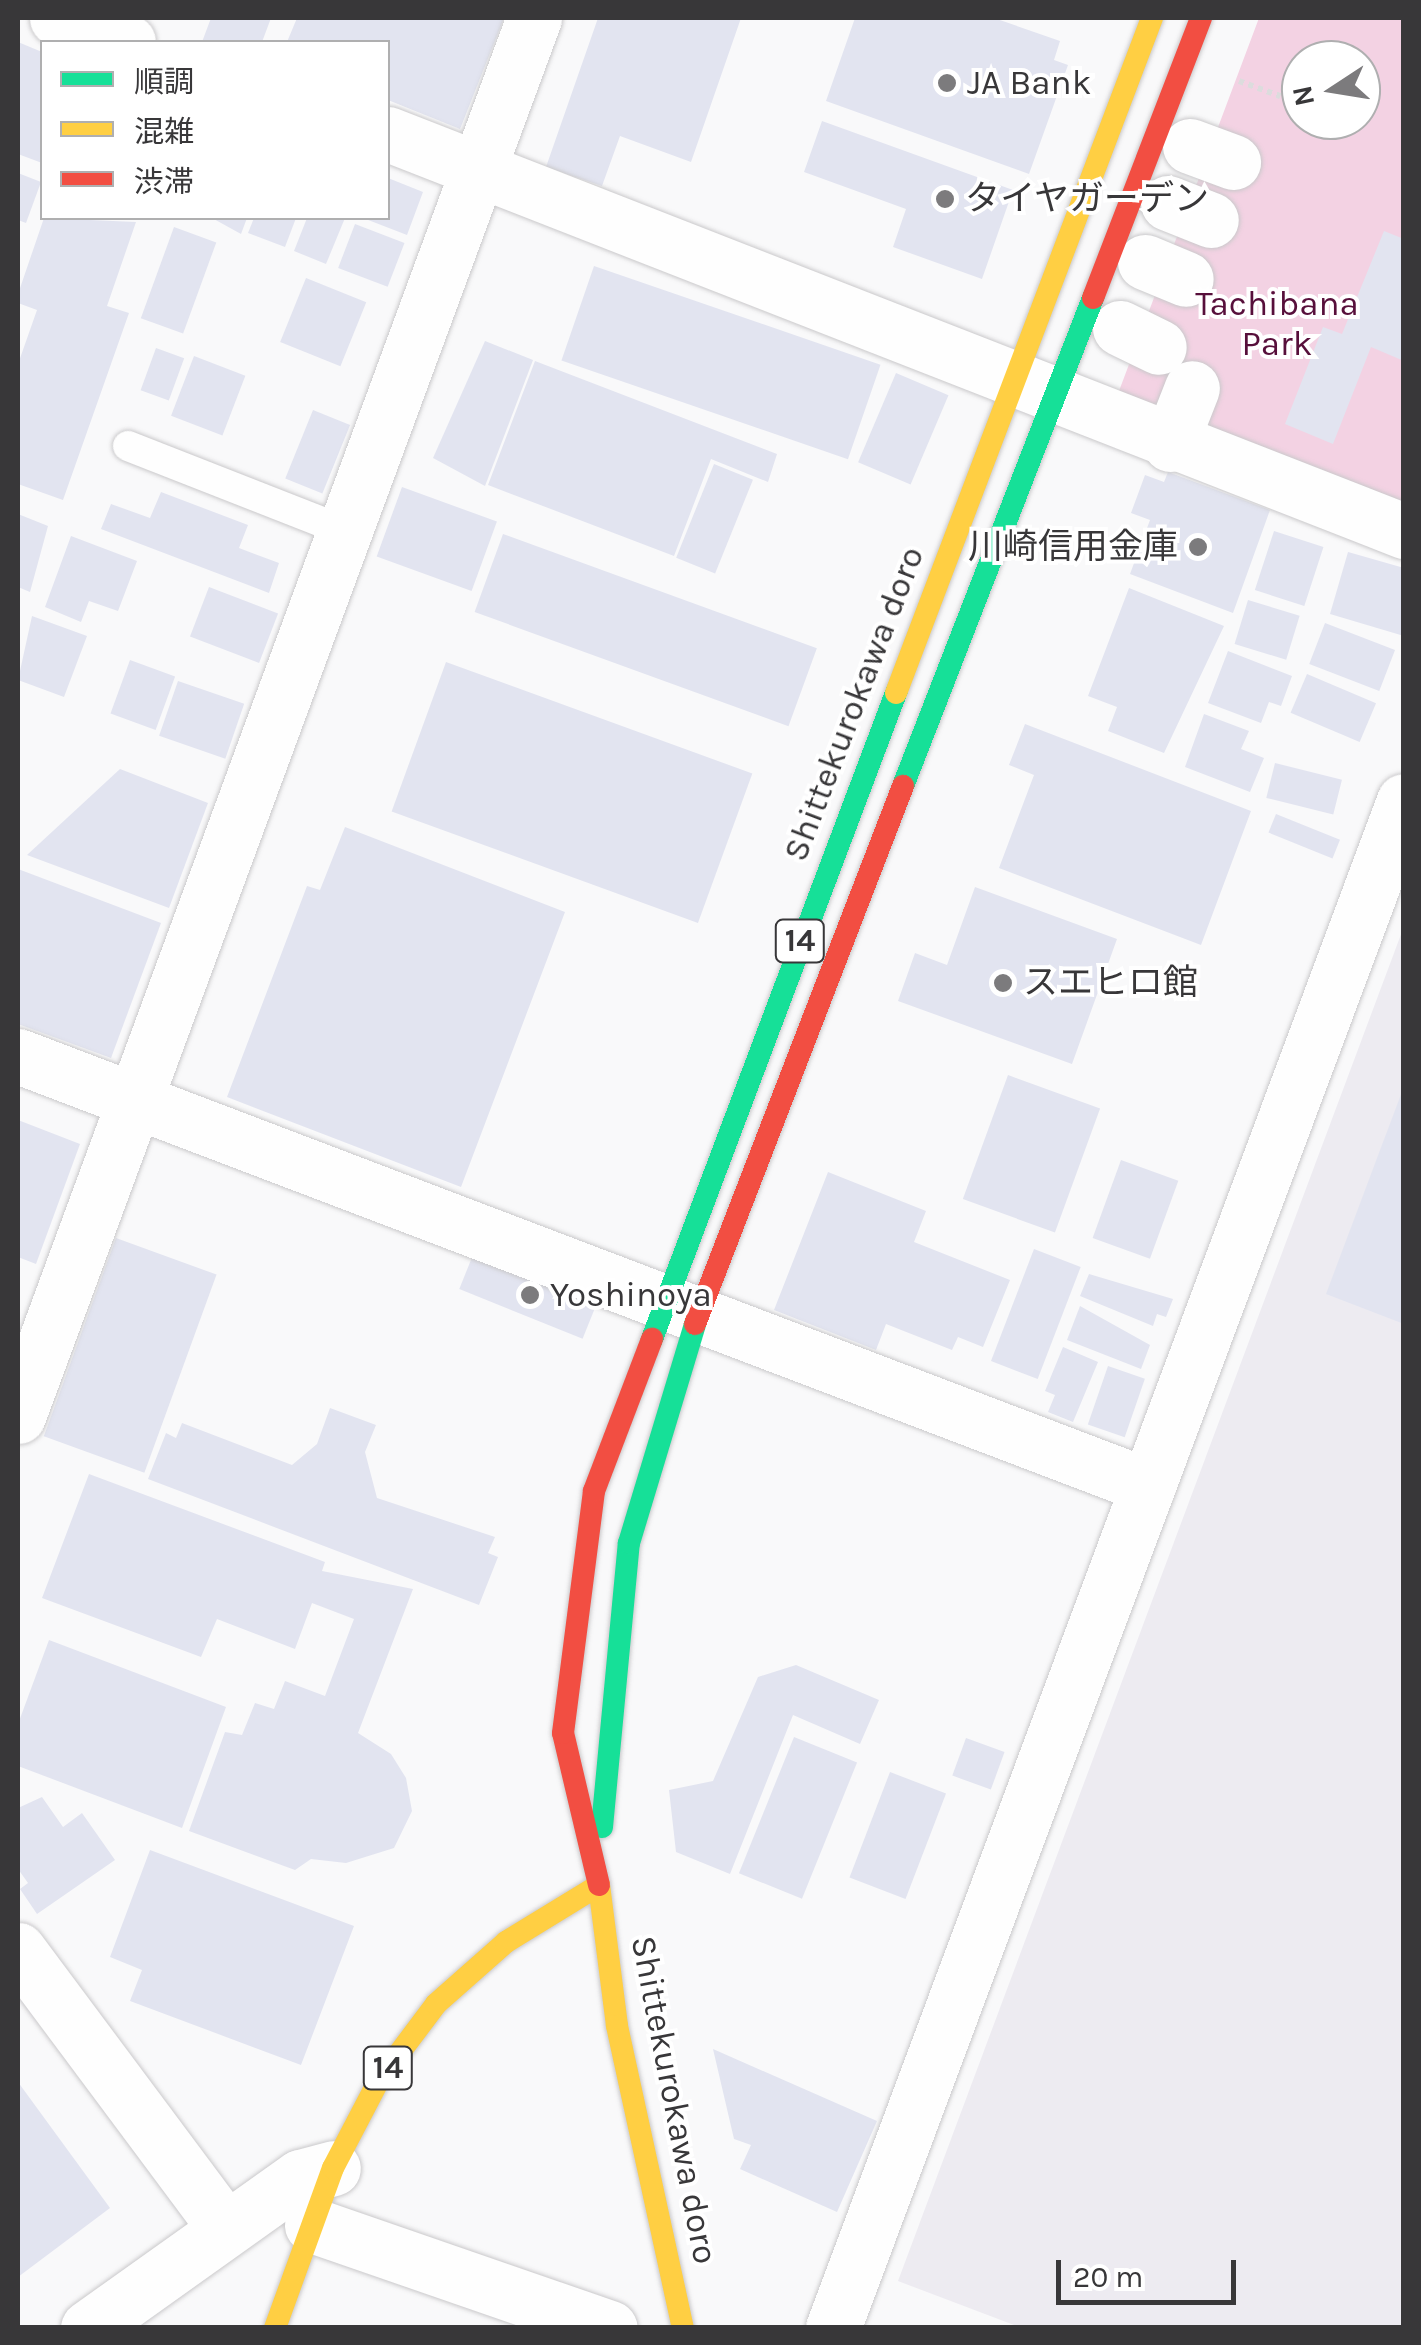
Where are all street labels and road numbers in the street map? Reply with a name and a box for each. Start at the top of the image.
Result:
street label: Shittekurokawa doro [775,541,933,867]
road number: 14 [772,914,828,968]
street label: Shittekurokawa doro [622,1932,726,2268]
road number: 14 [360,2041,416,2095]

